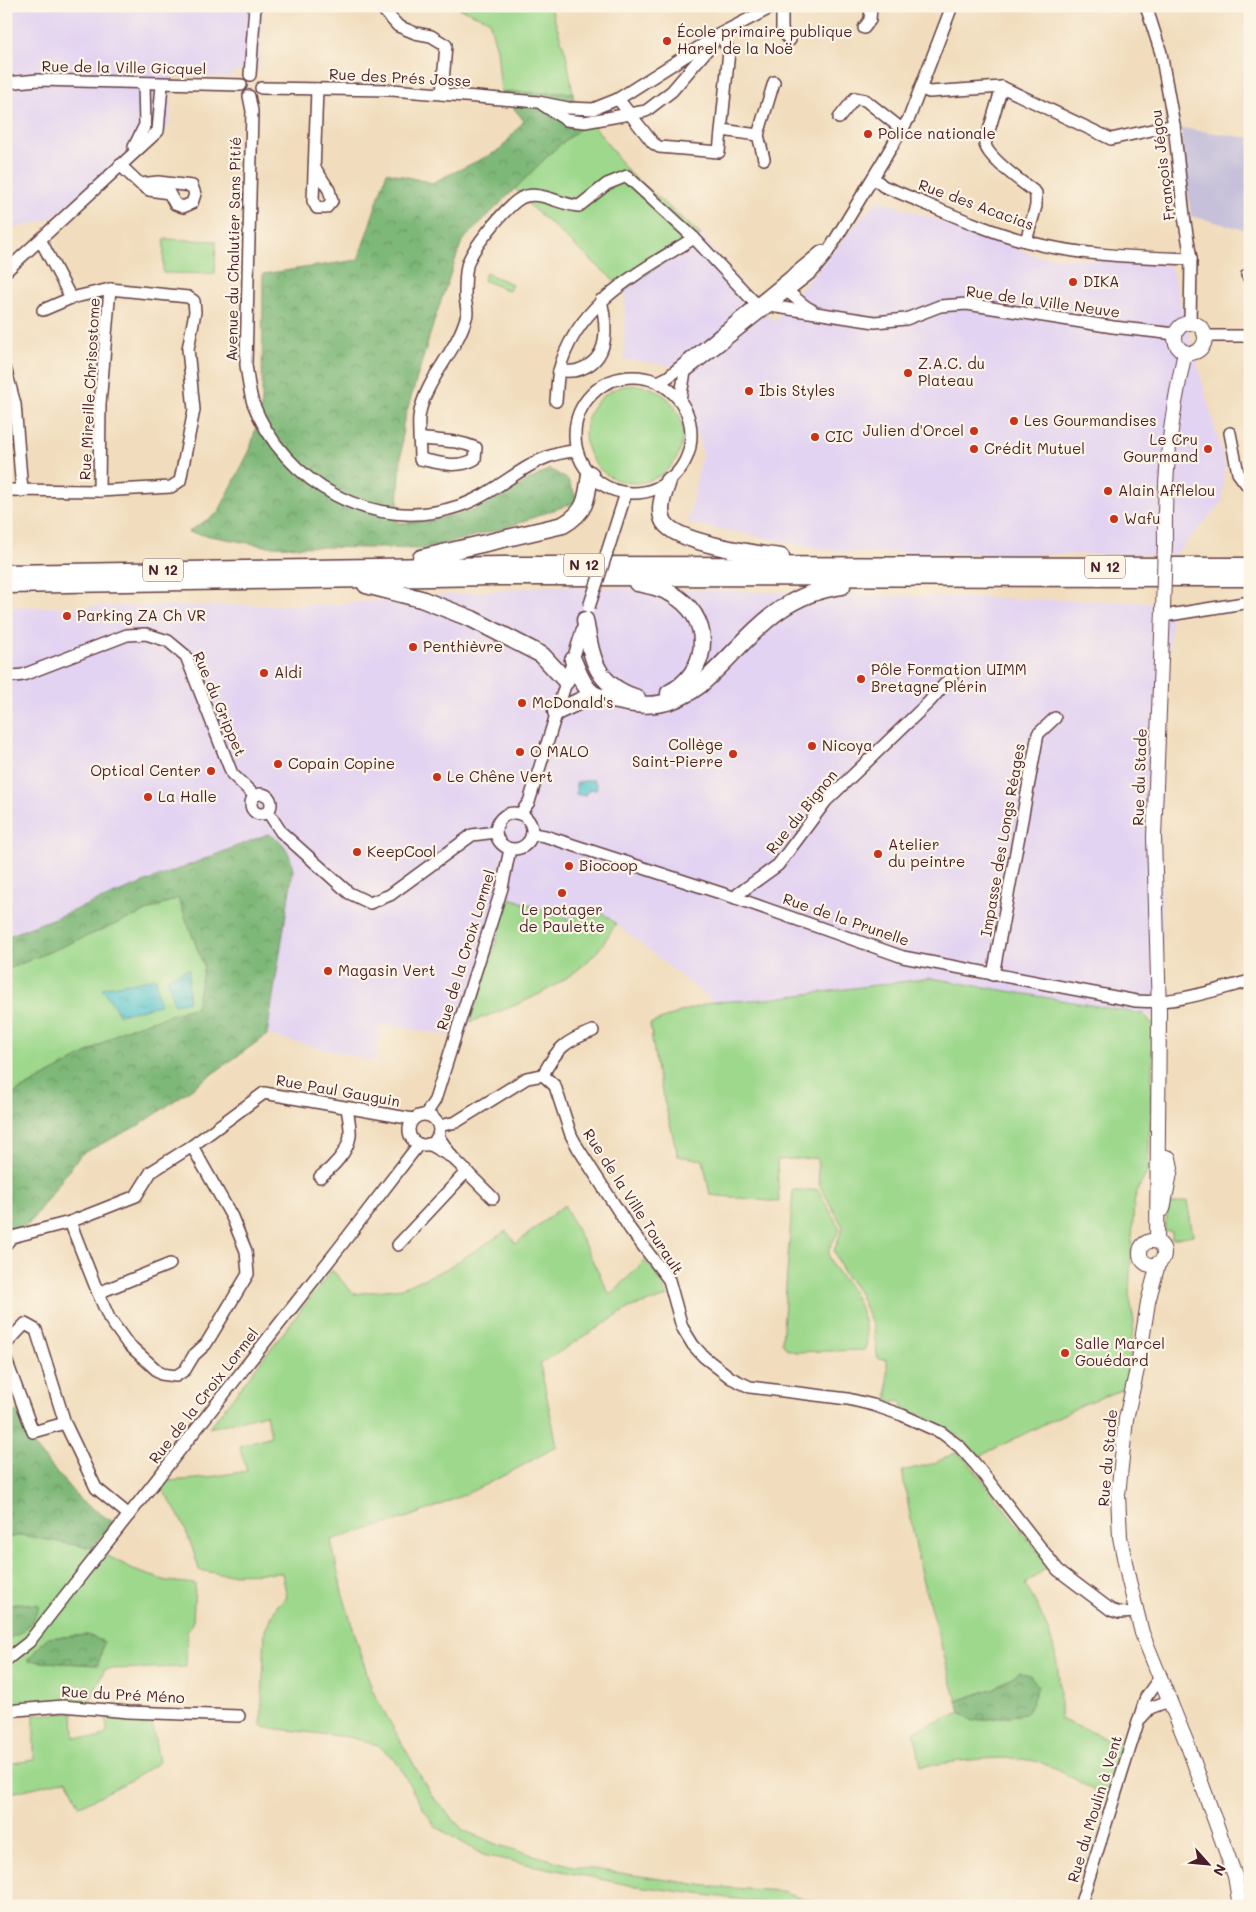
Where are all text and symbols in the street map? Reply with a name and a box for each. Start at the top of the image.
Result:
place label: École primaire publique Harel de la Noë [677,21,853,58]
marker: École primaire publique Harel de la Noë [661,35,673,47]
street label: Rue de la Ville Gicquel [42,56,207,78]
street label: Rue des Prés Josse [329,63,472,91]
street label: François Jégou [1145,109,1179,222]
place label: Police nationale [878,123,996,143]
marker: Police nationale [862,128,874,140]
street label: Avenue du Chalutier Sans Pitié [221,136,245,362]
street label: Rue des Acacias [916,174,1037,234]
place label: DIKA [1083,271,1119,291]
marker: DIKA [1067,276,1079,288]
street label: Rue de la Ville Neuve [965,280,1121,322]
street label: Rue Mireille Chrisostome [74,297,104,481]
place label: Z.A.C. du Plateau [918,353,985,390]
marker: Z.A.C. du Plateau [902,367,914,379]
place label: Ibis Styles [759,380,835,400]
marker: Ibis Styles [743,385,755,397]
place label: Les Gourmandises [1024,410,1157,430]
marker: Les Gourmandises [1008,415,1020,427]
place label: Julien d'Orcel [863,420,964,440]
marker: Julien d'Orcel [968,425,980,437]
place label: CIC [825,426,853,446]
place label: Le Cru Gourmand [1123,429,1198,466]
marker: CIC [809,431,821,443]
place label: Crédit Mutuel [984,438,1085,458]
marker: Crédit Mutuel [968,443,980,455]
marker: Le Cru Gourmand [1202,443,1214,455]
place label: Alain Afflelou [1118,480,1215,500]
marker: Alain Afflelou [1102,485,1114,497]
place label: Wafu [1124,508,1161,528]
marker: Wafu [1108,513,1120,525]
road number: N 12 [564,554,604,576]
road number: N 12 [1085,556,1125,578]
road number: N 12 [143,558,183,582]
place label: Parking ZA Ch VR [77,605,206,625]
marker: Parking ZA Ch VR [61,610,73,622]
place label: Penthièvre [423,636,503,656]
marker: Penthièvre [407,641,419,653]
street label: Rue du Grippet [189,648,251,759]
place label: Pôle Formation UIMM Bretagne Plérin [871,659,1027,696]
place label: Aldi [274,662,302,682]
marker: Aldi [258,667,270,679]
marker: Pôle Formation UIMM Bretagne Plérin [855,673,867,685]
place label: McDonald's [532,692,614,712]
marker: McDonald's [516,697,528,709]
street label: Rue du Stade [1127,728,1151,826]
place label: Collège Saint-Pierre [632,734,723,771]
place label: Nicoya [822,735,873,755]
marker: Nicoya [806,740,818,752]
place label: O MALO [530,741,589,761]
street label: Impasse des Longs Réages [975,742,1029,938]
marker: O MALO [514,746,526,758]
marker: Collège Saint-Pierre [727,748,739,760]
place label: Copain Copine [288,753,395,773]
marker: Copain Copine [272,758,284,770]
place label: Optical Center [90,760,201,780]
marker: Optical Center [205,765,217,777]
street label: Rue du Bignon [761,765,841,858]
place label: Le Chêne Vert [447,766,553,786]
marker: Le Chêne Vert [431,771,443,783]
place label: La Halle [158,786,217,806]
marker: La Halle [142,791,154,803]
place label: Atelier du peintre [888,834,965,871]
place label: KeepCool [367,841,436,861]
marker: KeepCool [351,846,363,858]
marker: Atelier du peintre [872,848,884,860]
place label: Biocoop [579,855,638,875]
marker: Biocoop [563,860,575,872]
street label: Rue de la Croix Lormel [431,867,499,1032]
marker: Le potager de Paulette [556,887,568,899]
street label: Rue de la Prunelle [780,888,912,950]
place label: Le potager de Paulette [519,899,605,936]
place label: Magasin Vert [338,960,435,980]
marker: Magasin Vert [322,965,334,977]
street label: Rue Paul Gauguin [275,1069,402,1111]
street label: Rue de la Ville Tourault [579,1125,689,1278]
street label: Rue de la Croix Lormel [144,1323,262,1467]
place label: Salle Marcel Gouédard [1075,1333,1165,1370]
marker: Salle Marcel Gouédard [1059,1347,1071,1359]
street label: Rue du Stade [1093,1408,1121,1507]
street label: Rue du Pré Méno [61,1681,185,1707]
street label: Rue du Moulin à Vent [1062,1733,1126,1885]
north arrow [1184,1840,1234,1890]
text: N [1209,1861,1231,1879]

